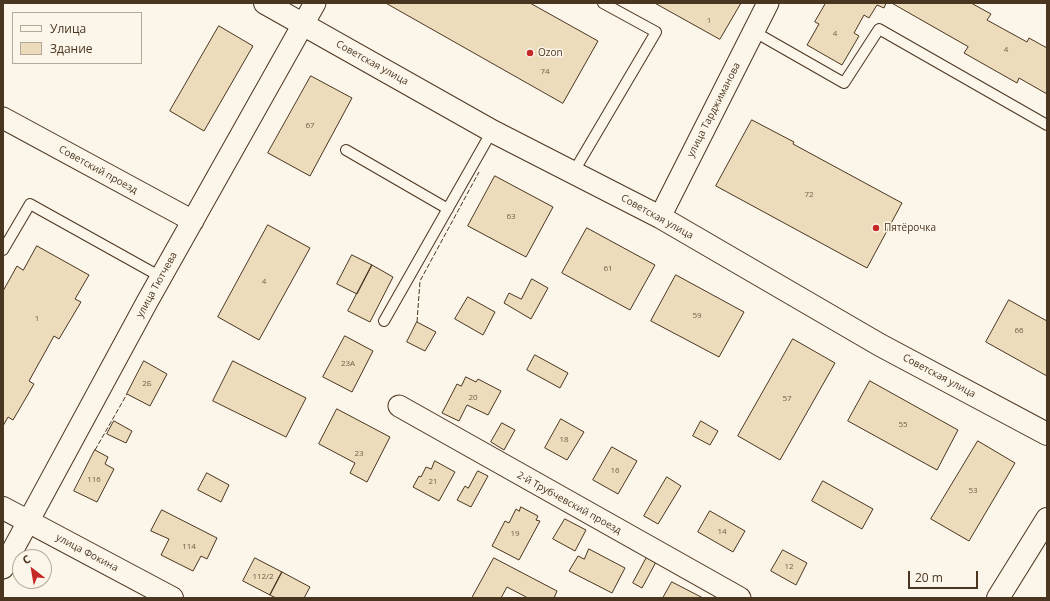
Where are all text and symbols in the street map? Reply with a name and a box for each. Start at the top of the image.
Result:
legend [12,12,142,64]
house number: 1 [707,16,711,26]
text: Улица [50,20,86,37]
house number: 4 [833,29,837,39]
street label: Советская улица [334,38,410,88]
text: Здание [50,40,93,57]
house number: 4 [1004,45,1008,55]
place label: Ozon [538,47,563,59]
marker: Ozon [525,48,535,58]
street label: улица Тарджиманова [685,61,743,159]
house number: 74 [540,67,550,77]
house number: 67 [305,121,315,131]
street label: Советский проезд [57,143,139,197]
house number: 72 [804,190,814,200]
street label: Советская улица [619,192,695,242]
house number: 63 [506,212,516,222]
place label: Пятёрочка [884,222,936,234]
marker: Пятёрочка [871,223,881,233]
street label: улица Тютчева [134,250,180,320]
house number: 61 [603,264,613,274]
house number: 4 [262,277,266,287]
house number: 59 [692,311,702,321]
house number: 1 [35,314,39,324]
house number: 66 [1014,326,1024,336]
street label: Советская улица [900,352,978,400]
house number: 23А [341,359,355,369]
house number: 2Б [142,379,152,389]
house number: 20 [468,393,478,403]
house number: 57 [782,394,792,404]
house number: 55 [898,420,908,430]
house number: 18 [559,435,569,445]
house number: 23 [354,449,364,459]
house number: 16 [610,466,620,476]
street label: 2-й Трубчевский проезд [515,469,623,537]
house number: 116 [87,475,101,485]
house number: 21 [428,477,438,487]
house number: 53 [968,486,978,496]
house number: 14 [717,527,727,537]
house number: 19 [510,529,520,539]
street label: улица Фокина [54,532,120,574]
house number: 114 [182,542,196,552]
north arrow [12,549,52,589]
text: С [19,551,33,567]
house number: 12 [784,562,794,572]
scale bar [910,563,980,589]
text: 20 m [915,569,943,586]
house number: 112/2 [252,572,274,582]

